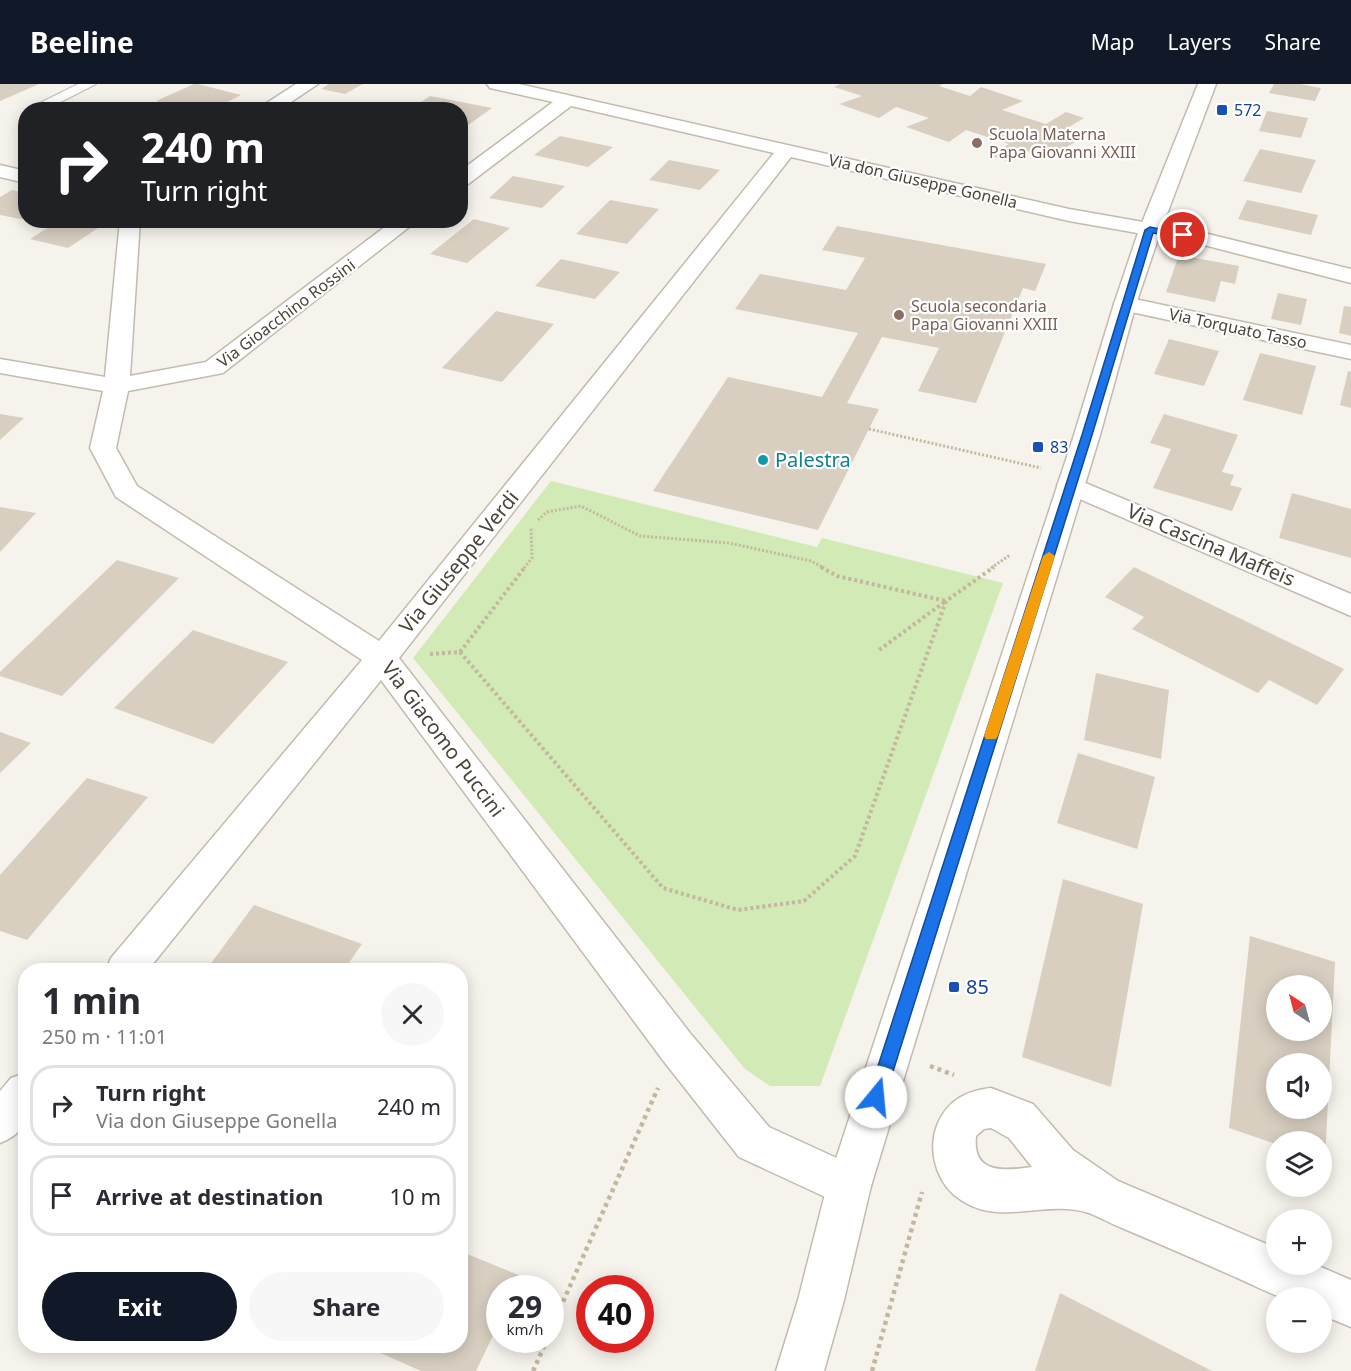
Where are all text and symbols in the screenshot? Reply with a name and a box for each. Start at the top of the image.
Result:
text: Beeline [30,23,134,61]
text: Map [1091,28,1135,56]
text: Layers [1168,28,1232,56]
text: Share [1265,28,1321,56]
place label: 572 [1234,99,1261,121]
marker: 572 [1215,103,1229,117]
text: 240 m [141,118,265,175]
place label: Scuola Materna Papa Giovanni XXIII [989,123,1136,163]
icon: right [42,126,120,204]
marker: Scuola Materna Papa Giovanni XXIII [970,136,984,150]
street label: Via don Giuseppe Gonella [826,149,1020,213]
text: Turn right [141,172,267,209]
pin [1157,209,1208,260]
icon: arrive [1166,218,1199,251]
street label: Via Gioacchino Rossini [212,254,360,372]
place label: Scuola secondaria Papa Giovanni XXIII [911,295,1058,335]
street label: Via Torquato Tasso [1167,303,1309,353]
marker: Scuola secondaria Papa Giovanni XXIII [892,308,906,322]
place label: 83 [1050,436,1068,458]
marker: 83 [1031,440,1045,454]
place label: Palestra [775,446,851,473]
marker: Palestra [756,453,770,467]
street label: Via Giuseppe Verdi [393,485,524,638]
street label: Via Cascina Maffeis [1123,497,1299,592]
street label: Via Giacomo Puccini [376,655,511,822]
place label: 85 [966,973,989,1000]
north arrow [1266,975,1332,1041]
map controls [1266,975,1332,1353]
text: 1 min [42,976,141,1025]
marker: 85 [947,980,961,994]
button: close [381,983,444,1046]
text: 250 m · 11:01 [42,1023,167,1050]
button: sound [1266,1053,1332,1119]
position arrow [844,1065,908,1129]
text: Turn right [96,1077,206,1107]
icon: right [45,1089,78,1122]
text: 240 m [377,1091,441,1121]
text: Via don Giuseppe Gonella [96,1107,337,1134]
button: layers [1266,1131,1332,1197]
icon: arrive [45,1179,78,1212]
text: Arrive at destination [96,1181,323,1211]
text: 10 m [390,1181,441,1211]
button: + [1266,1209,1332,1275]
button: Exit [42,1272,237,1341]
button: Share [249,1272,444,1341]
speed limit sign: 40 [576,1275,654,1353]
text: 29 [508,1286,542,1327]
button: − [1266,1287,1332,1353]
text: km/h [507,1319,543,1339]

